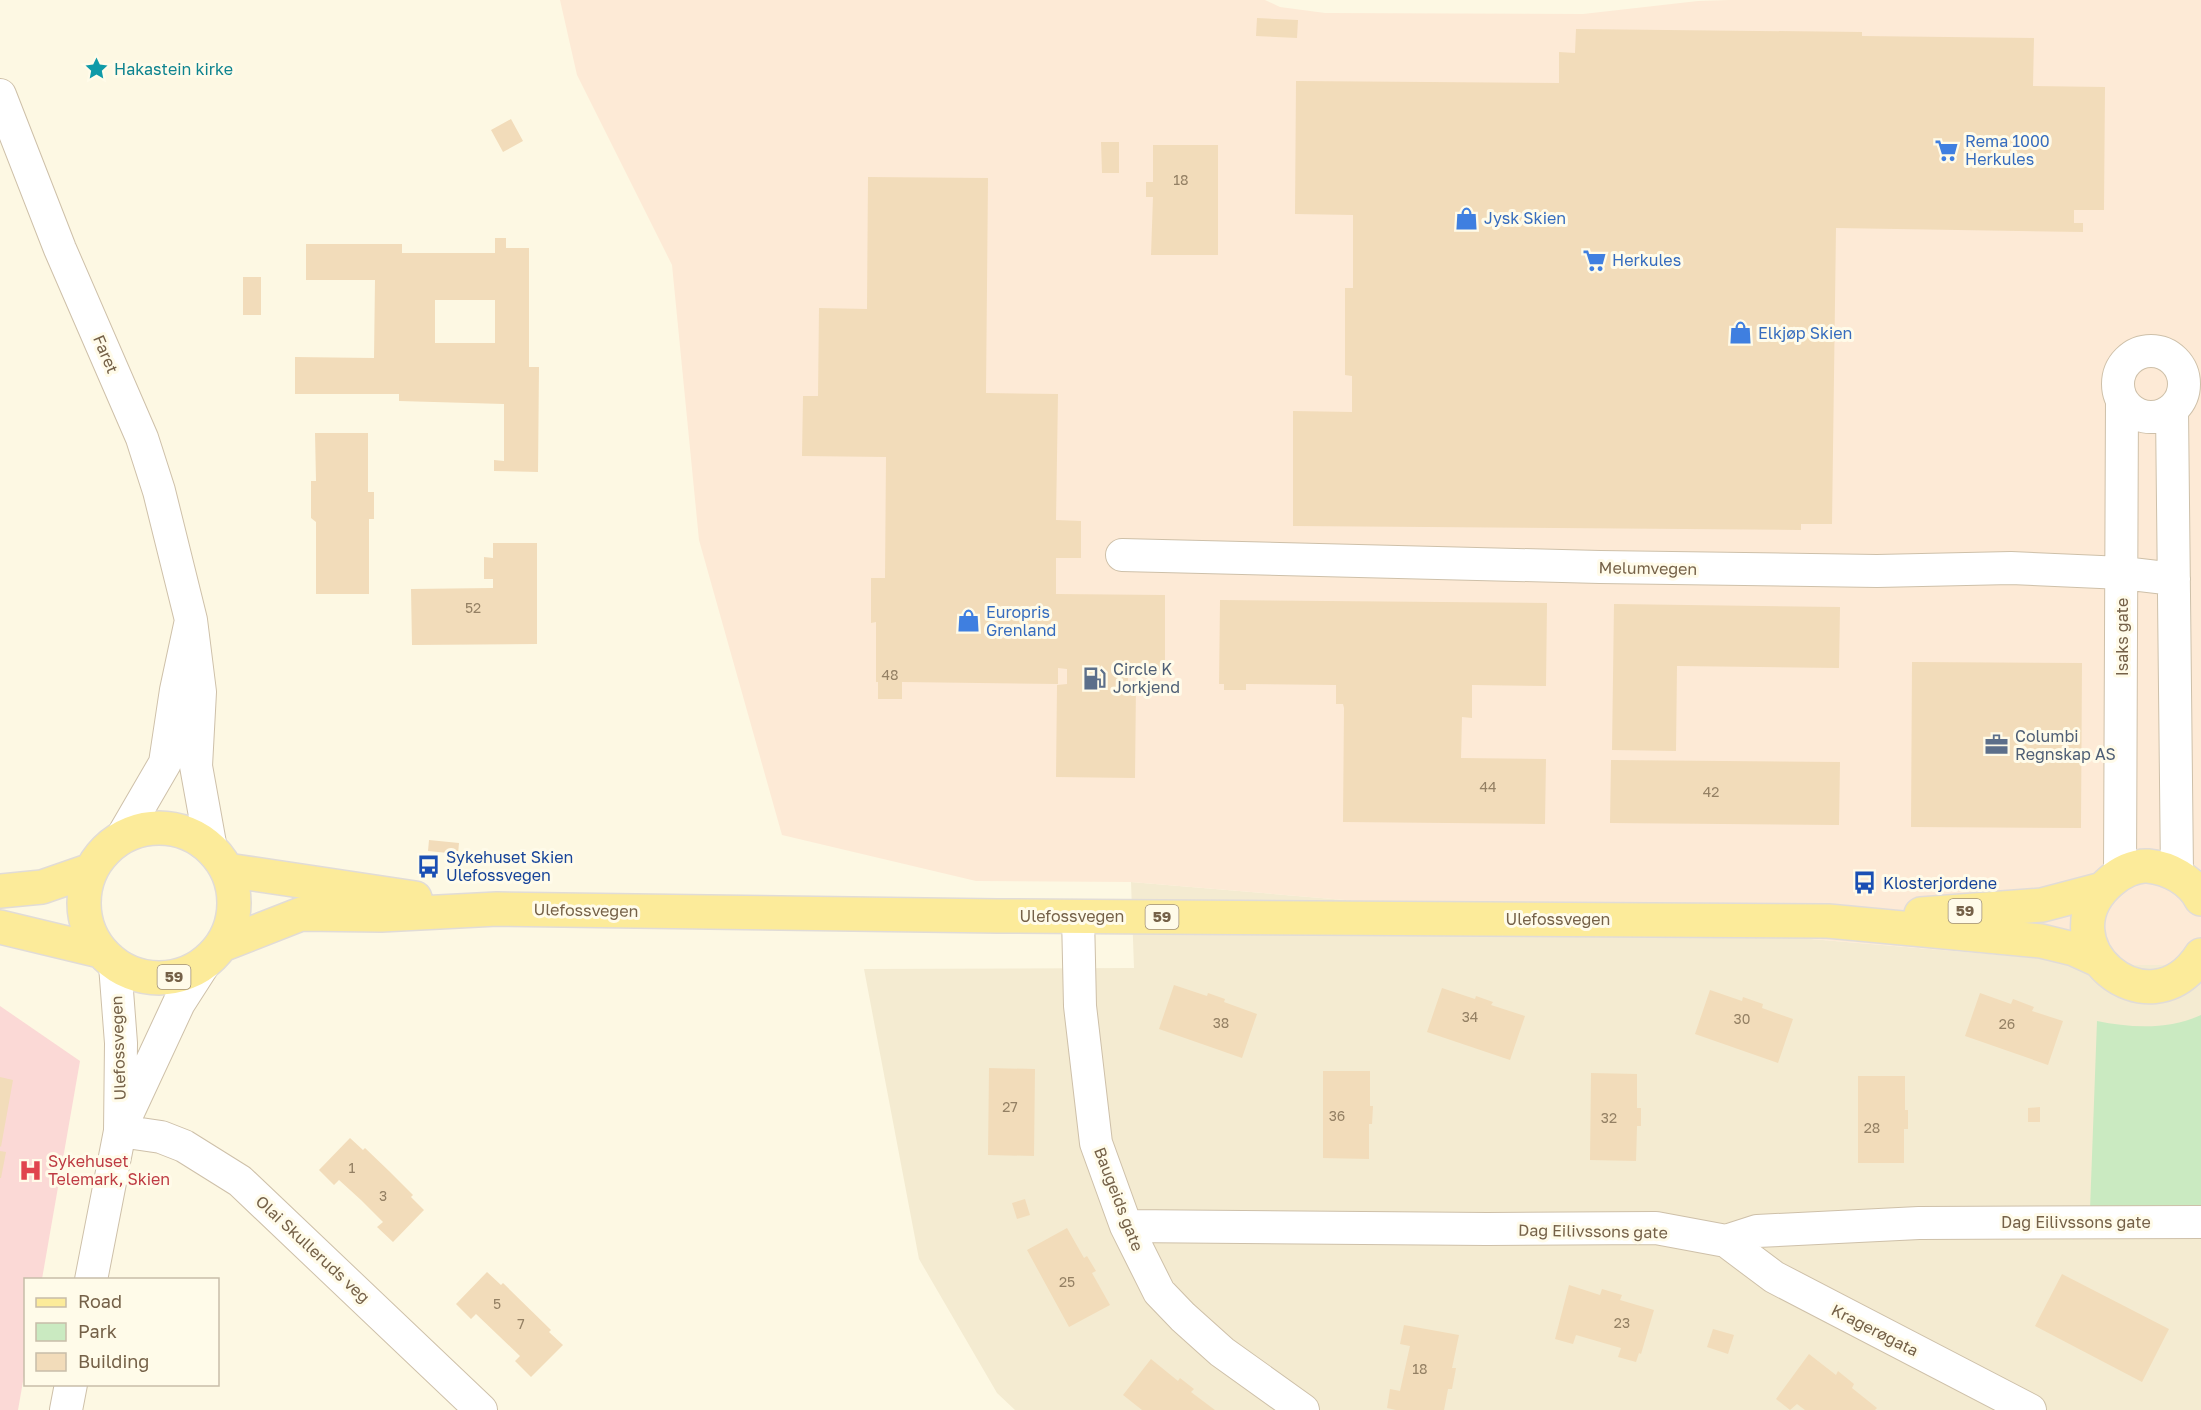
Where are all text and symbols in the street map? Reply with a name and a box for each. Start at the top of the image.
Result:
place icon: Hakastein kirke [83,56,109,82]
place label: Hakastein kirke [114,59,233,79]
place label: Rema 1000 Herkules [1965,131,2050,169]
supermarket icon: Rema 1000 Herkules [1934,137,1960,163]
house number: 18 [1173,171,1189,188]
shop icon: Jysk Skien [1453,205,1479,231]
place label: Jysk Skien [1484,208,1566,228]
supermarket icon: Herkules [1581,247,1607,273]
place label: Herkules [1612,250,1681,270]
shop icon: Elkjøp Skien [1727,320,1753,346]
place label: Elkjøp Skien [1758,323,1852,343]
street label: Faret [89,332,123,376]
street label: Melumvegen [1599,557,1697,579]
street label: Isaks gate [2112,598,2132,676]
house number: 52 [465,599,481,616]
place label: Europris Grenland [986,602,1056,640]
shop icon: Europris Grenland [955,608,981,634]
place label: Circle K Jorkjend [1113,659,1180,697]
fuel station icon: Circle K Jorkjend [1082,665,1108,691]
house number: 48 [881,666,899,683]
place label: Columbi Regnskap AS [2015,726,2116,764]
office icon: Columbi Regnskap AS [1984,732,2010,758]
house number: 44 [1479,778,1497,795]
house number: 42 [1703,783,1719,800]
place label: Sykehuset Skien Ulefossvegen [446,847,573,885]
bus stop icon: Sykehuset Skien Ulefossvegen [415,853,441,879]
bus stop icon: Klosterjordene [1852,870,1878,896]
place label: Klosterjordene [1883,873,1997,893]
street label: Ulefossvegen [533,899,639,921]
road number: 59 [1948,899,1982,923]
road number: 59 [1146,905,1178,929]
street label: Ulefossvegen [1020,906,1124,926]
street label: Ulefossvegen [1506,909,1610,929]
road number: 59 [158,965,190,989]
street label: Ulefossvegen [106,995,130,1101]
house number: 34 [1462,1008,1478,1025]
house number: 30 [1734,1010,1750,1027]
house number: 38 [1213,1014,1229,1031]
house number: 26 [1999,1015,2015,1032]
house number: 27 [1002,1098,1018,1115]
house number: 36 [1329,1107,1345,1124]
house number: 32 [1601,1109,1617,1126]
house number: 28 [1864,1119,1880,1136]
street label: Baugeids gate [1090,1144,1148,1254]
place label: Sykehuset Telemark, Skien [48,1151,170,1189]
hospital icon: Sykehuset Telemark, Skien [17,1157,43,1183]
house number: 1 [349,1159,356,1176]
house number: 3 [379,1187,387,1204]
street label: Olai Skulleruds veg [252,1191,374,1307]
street label: Dag Eilivssons gate [2001,1212,2151,1232]
street label: Dag Eilivssons gate [1518,1220,1668,1242]
house number: 25 [1059,1273,1075,1290]
legend [24,1278,219,1386]
text: Road [78,1290,122,1312]
house number: 5 [493,1295,501,1312]
street label: Kragerøgata [1828,1299,1922,1361]
house number: 23 [1614,1314,1630,1331]
house number: 7 [517,1315,525,1332]
text: Park [78,1320,117,1342]
text: Building [78,1350,149,1372]
house number: 18 [1412,1360,1428,1377]

